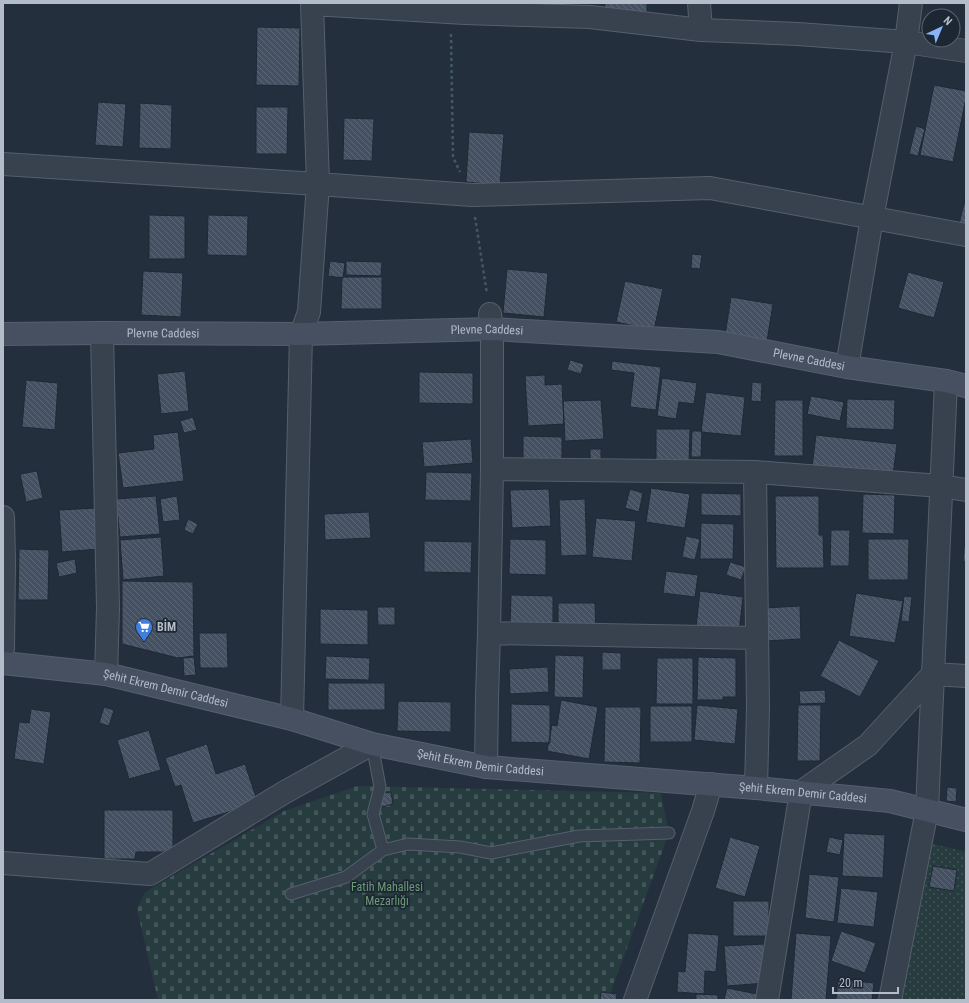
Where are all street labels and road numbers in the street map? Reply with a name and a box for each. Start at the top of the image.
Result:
street label: Plevne Caddesi [450,322,524,338]
street label: Plevne Caddesi [127,326,199,340]
street label: Plevne Caddesi [772,346,846,373]
street label: Şehit Ekrem Demir Caddesi [102,667,230,710]
street label: Şehit Ekrem Demir Caddesi [416,746,544,778]
street label: Şehit Ekrem Demir Caddesi [739,780,867,806]

